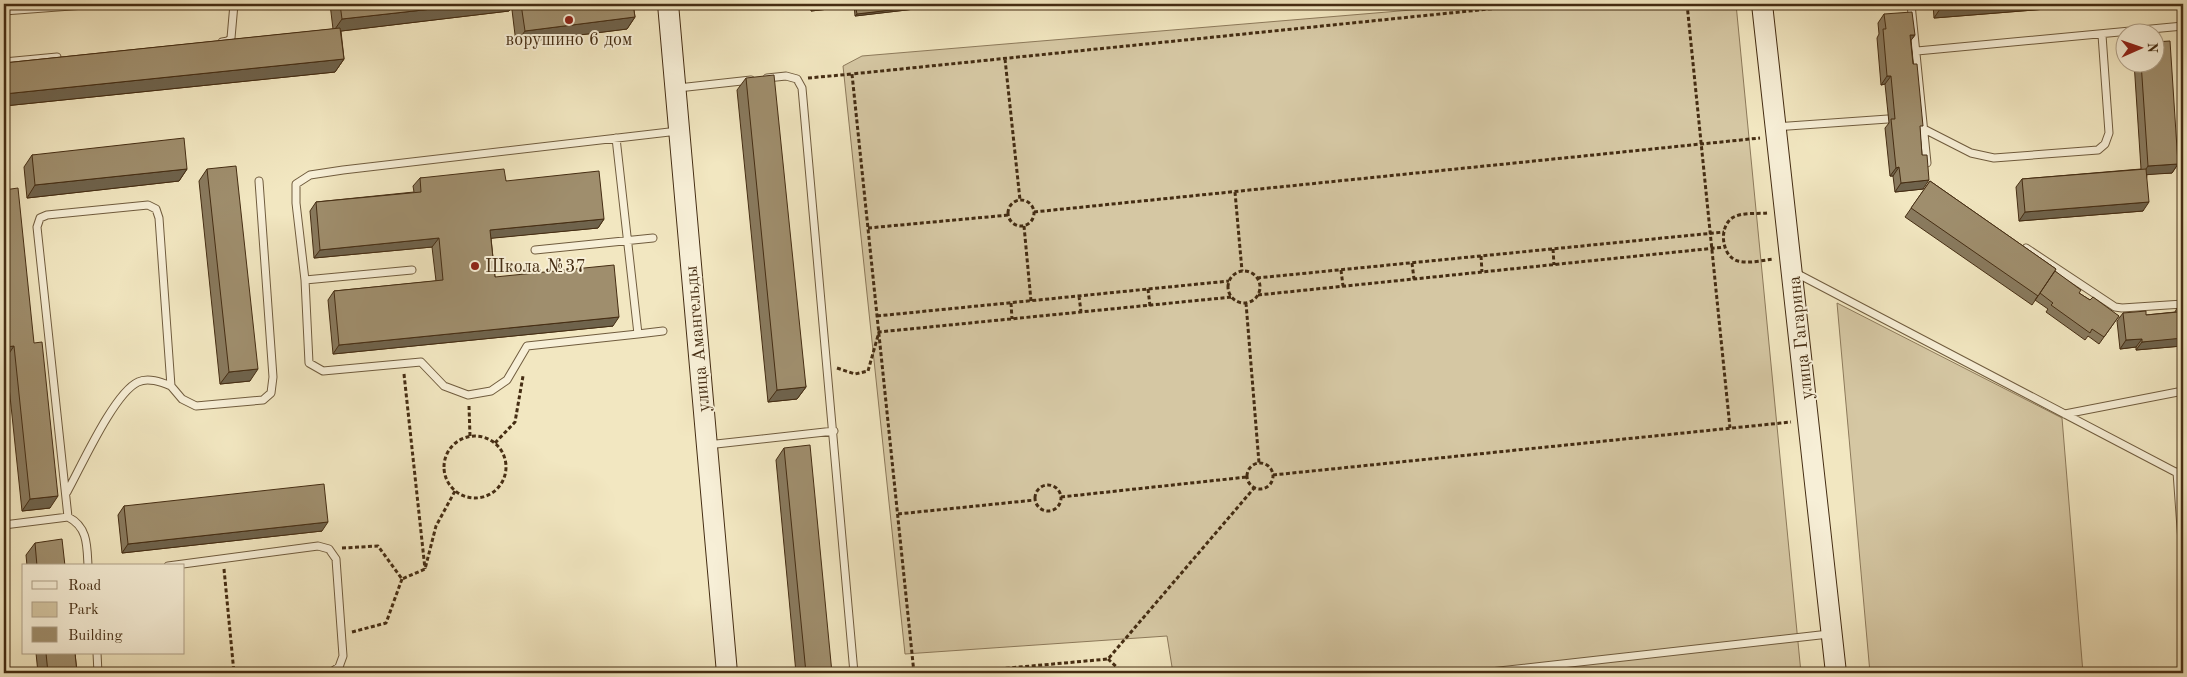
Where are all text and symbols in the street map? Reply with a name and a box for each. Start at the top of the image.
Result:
marker: ворушино 6 дом [563,14,575,26]
north arrow [2114,22,2164,72]
place label: ворушино 6 дом [506,31,632,49]
text: N [2145,42,2159,53]
place label: Школа №37 [485,258,586,276]
marker: Школа №37 [469,260,481,272]
street label: улица Амангельды [683,265,713,413]
street label: улица Гагарина [1786,275,1816,401]
legend [22,564,185,654]
text: Road [68,579,102,594]
text: Park [68,603,99,618]
text: Building [68,629,123,644]

